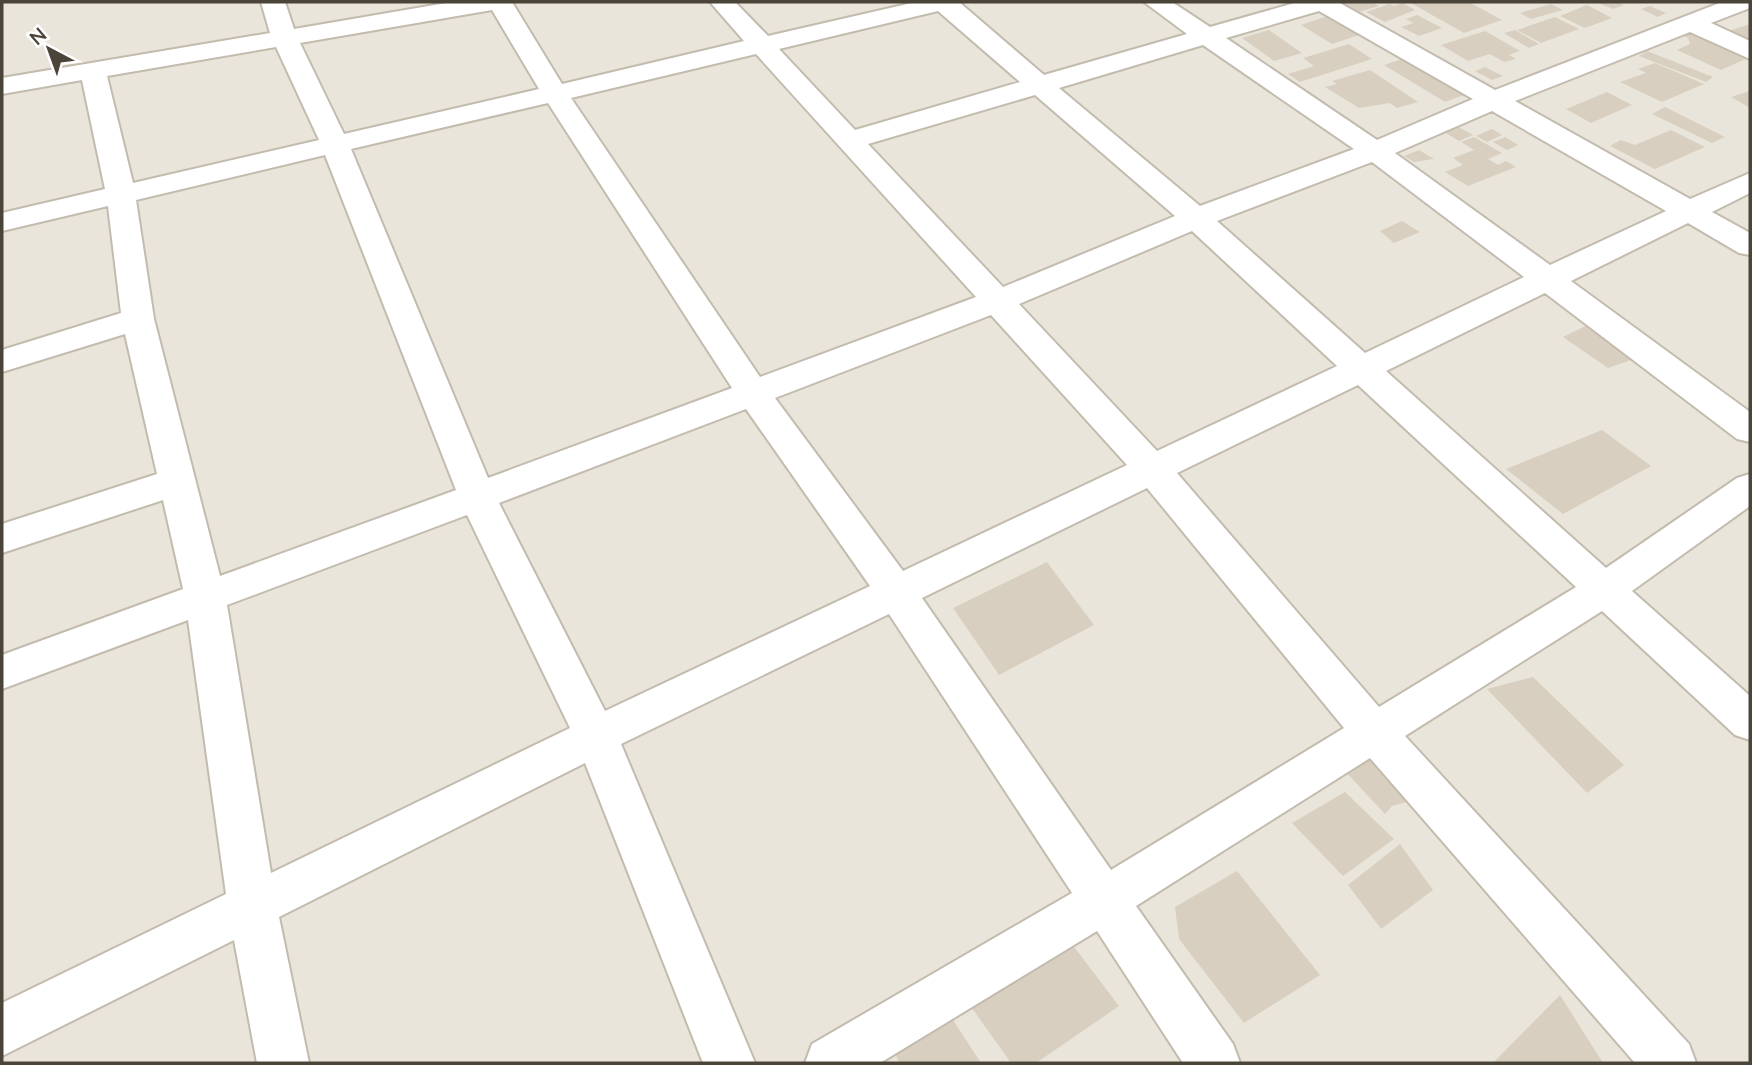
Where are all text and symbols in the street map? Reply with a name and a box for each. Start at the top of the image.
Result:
north arrow [14,14,84,84]
text: N [24,22,51,49]

